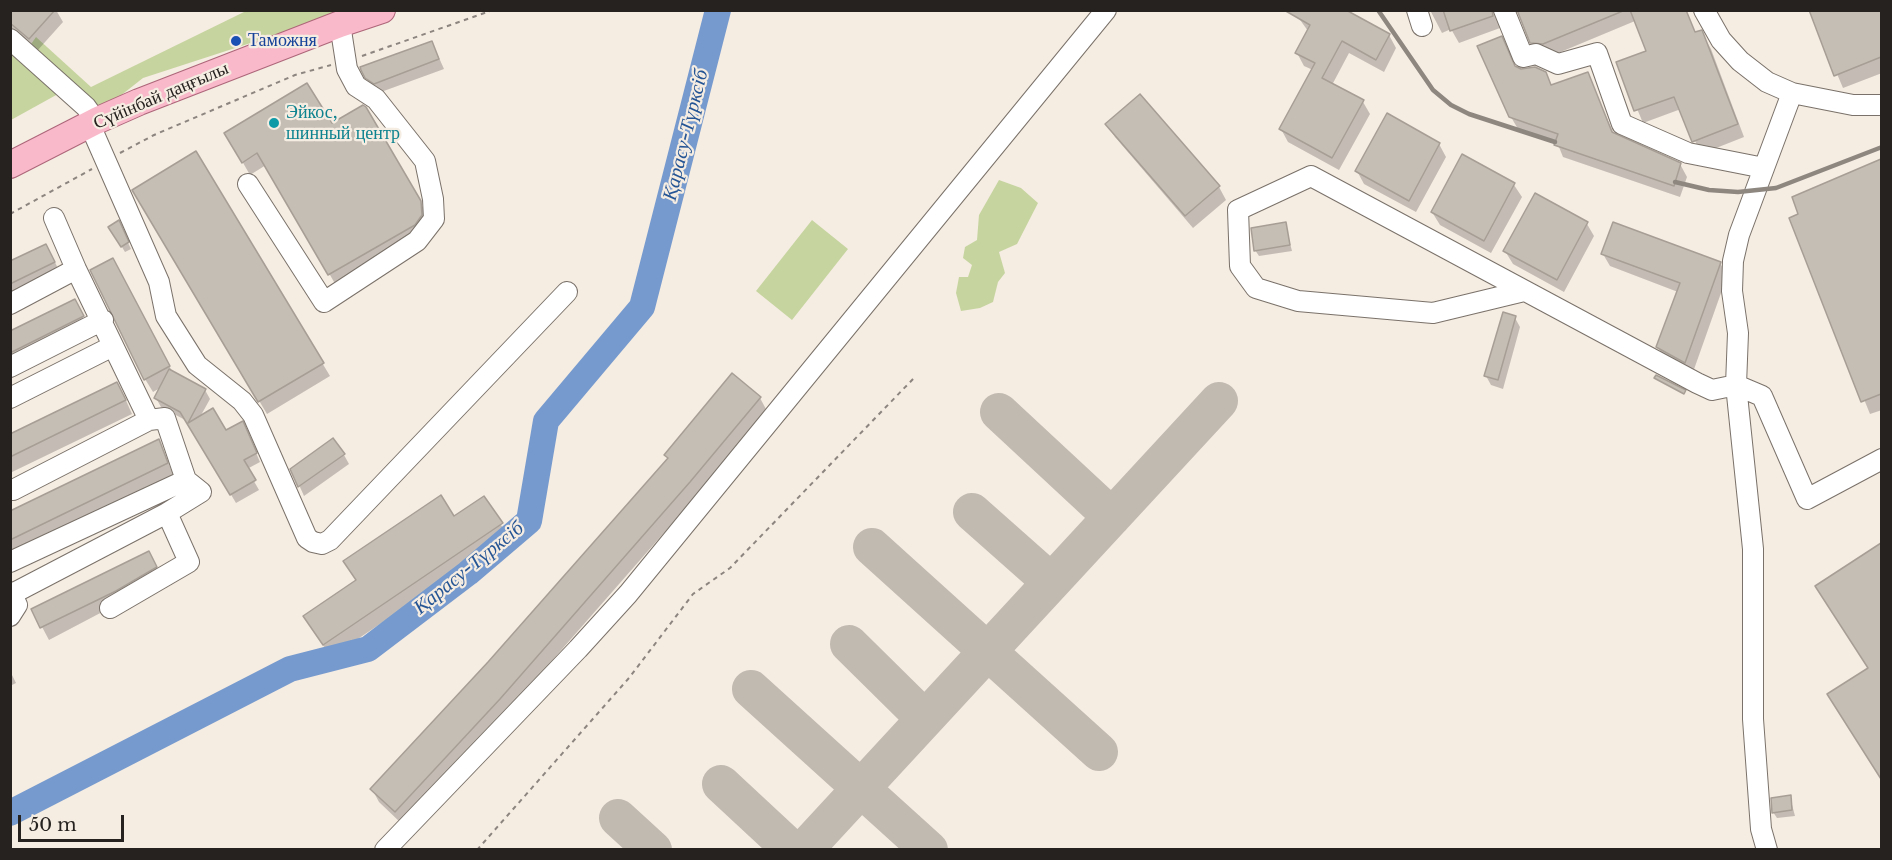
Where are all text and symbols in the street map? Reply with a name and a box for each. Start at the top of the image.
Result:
place label: Таможня [248,30,317,52]
marker: Таможня [229,34,243,48]
street label: Сүйінбай даңғылы [90,58,232,134]
water label: Қарасу-Түрксіб [658,67,714,203]
place label: Эйкос, шинный центр [286,102,400,144]
marker: Эйкос, шинный центр [267,116,281,130]
water label: Қарасу-Түрксіб [409,516,529,620]
scale bar [21,803,128,841]
text: 50 m [29,814,77,836]

